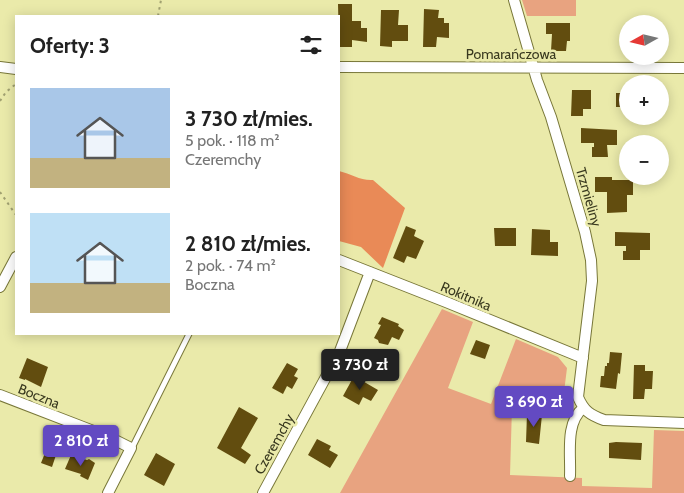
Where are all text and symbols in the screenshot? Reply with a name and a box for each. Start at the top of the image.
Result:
north arrow [619,15,669,65]
map controls [619,15,669,185]
icon: filters [297,31,325,59]
text: Oferty: 3 [30,33,110,58]
street label: Pomarańczowa [466,45,557,63]
button: + [619,75,669,125]
text: 3 730 zł/mies. [185,106,313,131]
icon: home [70,108,130,168]
text: 5 pok. · 118 m² [185,131,280,150]
button: − [619,135,669,185]
text: Czeremchy [185,150,261,169]
street label: Trzmieliny [572,165,606,229]
text: 2 810 zł/mies. [185,231,311,256]
icon: home [70,233,130,293]
text: 2 pok. · 74 m² [185,256,276,275]
text: Boczna [185,275,235,294]
street label: Rokitnika [438,277,494,315]
pin: 3 730 zł [308,348,412,391]
text: 3 730 zł [332,355,388,374]
street label: Boczna [15,379,63,413]
pin: 3 690 zł [482,386,586,428]
text: 3 690 zł [506,392,562,411]
street label: Czeremchy [250,410,298,478]
pin: 2 810 zł [29,424,133,467]
text: 2 810 zł [54,431,108,450]

